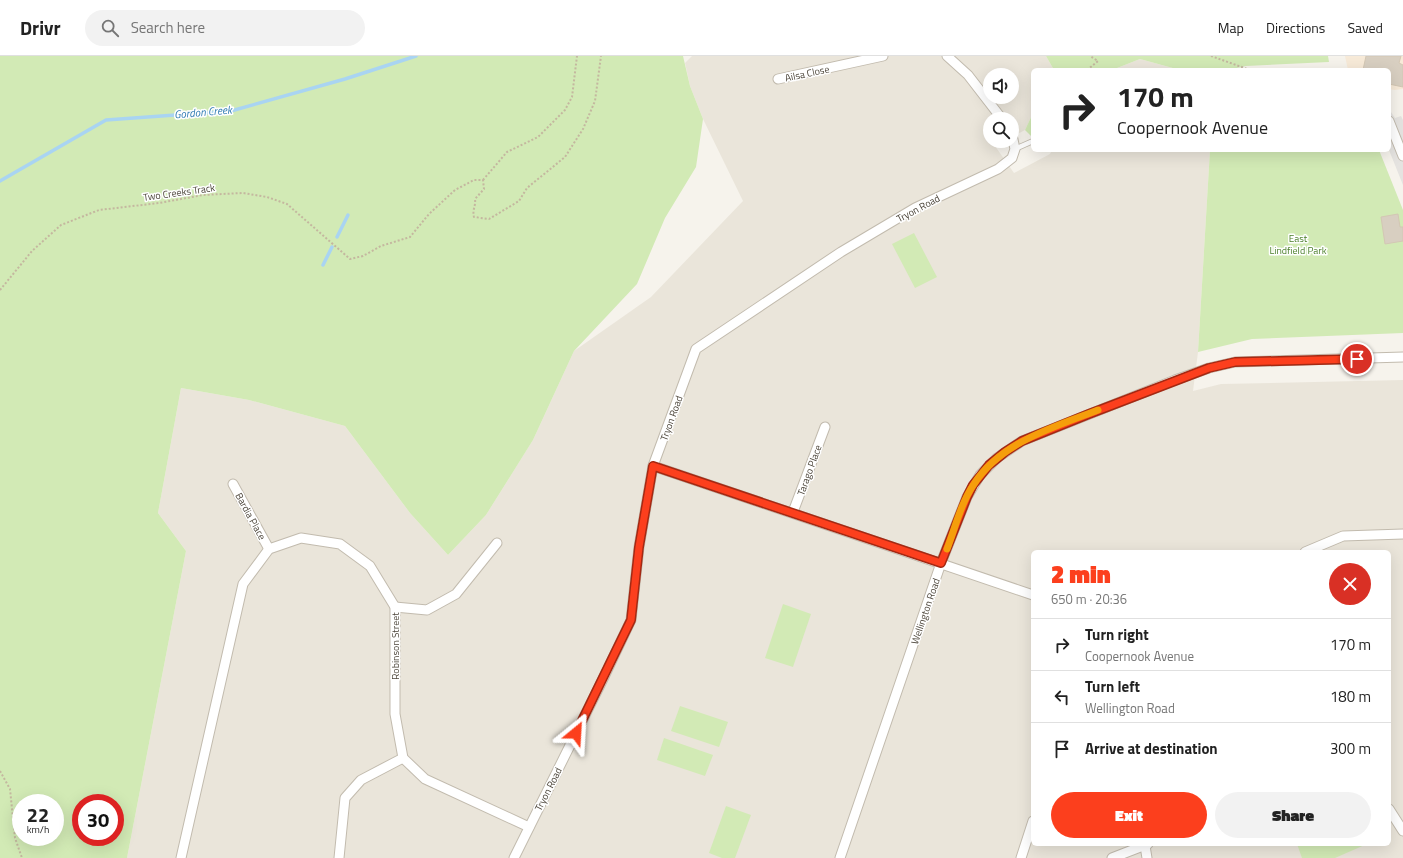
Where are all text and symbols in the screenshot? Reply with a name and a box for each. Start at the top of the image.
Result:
search box [85,10,365,46]
text: Drivr [20,13,61,42]
text: Search here [131,16,205,39]
icon: search [99,17,121,39]
text: Map [1218,17,1244,38]
text: Directions [1266,17,1325,38]
text: Saved [1347,17,1383,38]
street label: Ailsa Close [784,61,831,86]
map controls [983,68,1019,148]
button: sound [983,68,1019,104]
text: 170 m [1117,75,1194,118]
icon: right [1051,84,1103,136]
water label: Gordon Creek [173,101,234,122]
button: search [983,112,1019,148]
text: Coopernook Avenue [1117,114,1268,141]
street label: Two Creeks Track [142,180,216,205]
street label: Tryon Road [894,191,943,226]
park label: East Lindfield Park [1269,231,1327,258]
pin [1340,342,1374,376]
icon: arrive [1346,348,1368,370]
street label: Tryon Road [656,393,687,443]
street label: Tarago Place [793,443,826,498]
street label: Bardia Place [231,490,270,543]
text: 2 min [1051,556,1111,592]
button: close [1329,563,1371,605]
street label: Wellington Road [907,576,944,646]
text: 650 m · 20:36 [1051,589,1127,609]
street label: Robinson Street [388,612,403,680]
text: Turn right [1085,623,1149,646]
text: 170 m [1330,633,1371,656]
icon: right [1051,634,1073,656]
text: Coopernook Avenue [1085,646,1194,666]
text: Turn left [1085,675,1140,698]
text: 180 m [1330,685,1371,708]
icon: left [1051,686,1073,708]
text: Wellington Road [1085,698,1175,718]
position arrow [555,712,597,754]
text: Arrive at destination [1085,737,1218,760]
text: 300 m [1330,737,1371,760]
icon: arrive [1051,738,1073,760]
street label: Tryon Road [531,765,566,814]
button: Exit [1051,792,1207,838]
button: Share [1215,792,1371,838]
speed limit sign: 30 [72,794,124,846]
text: 22 [27,799,49,830]
text: km/h [27,822,49,837]

